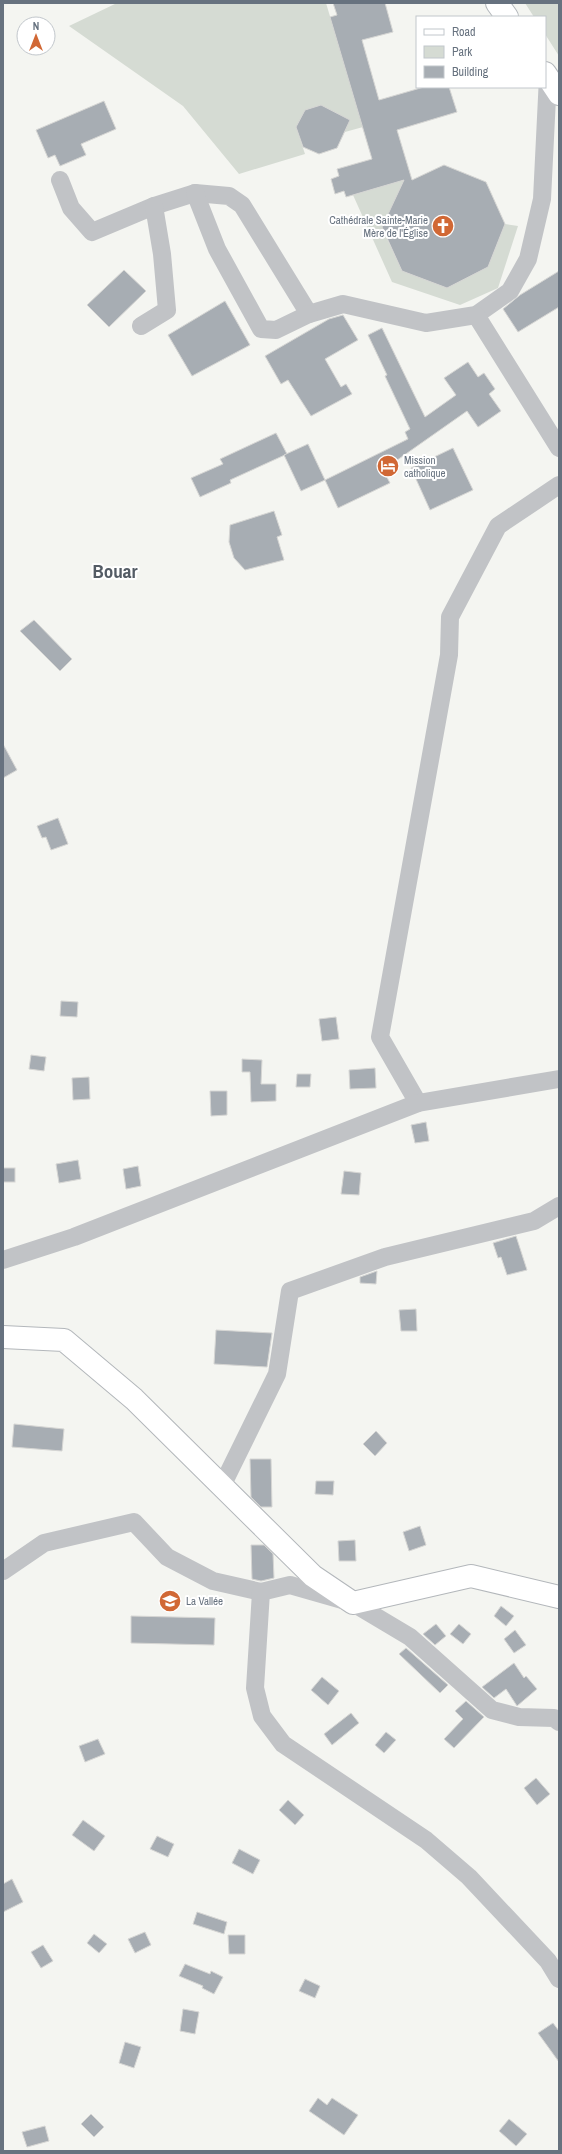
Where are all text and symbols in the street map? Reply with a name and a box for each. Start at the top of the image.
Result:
north arrow [16,16,56,56]
legend [416,16,546,88]
text: N [33,19,39,33]
text: Road [452,24,476,40]
text: Park [452,44,472,60]
text: Building [452,64,489,80]
place label: Cathédrale Sainte-Marie Mère de l'Église [329,213,428,240]
church icon: Cathédrale Sainte-Marie Mère de l'Église [430,213,456,239]
hotel icon: Mission catholique [375,453,401,479]
place label: Mission catholique [404,453,446,480]
district label: Bouar [92,558,138,584]
school or university icon: La Vallée [157,1588,183,1614]
place label: La Vallée [186,1594,223,1608]

